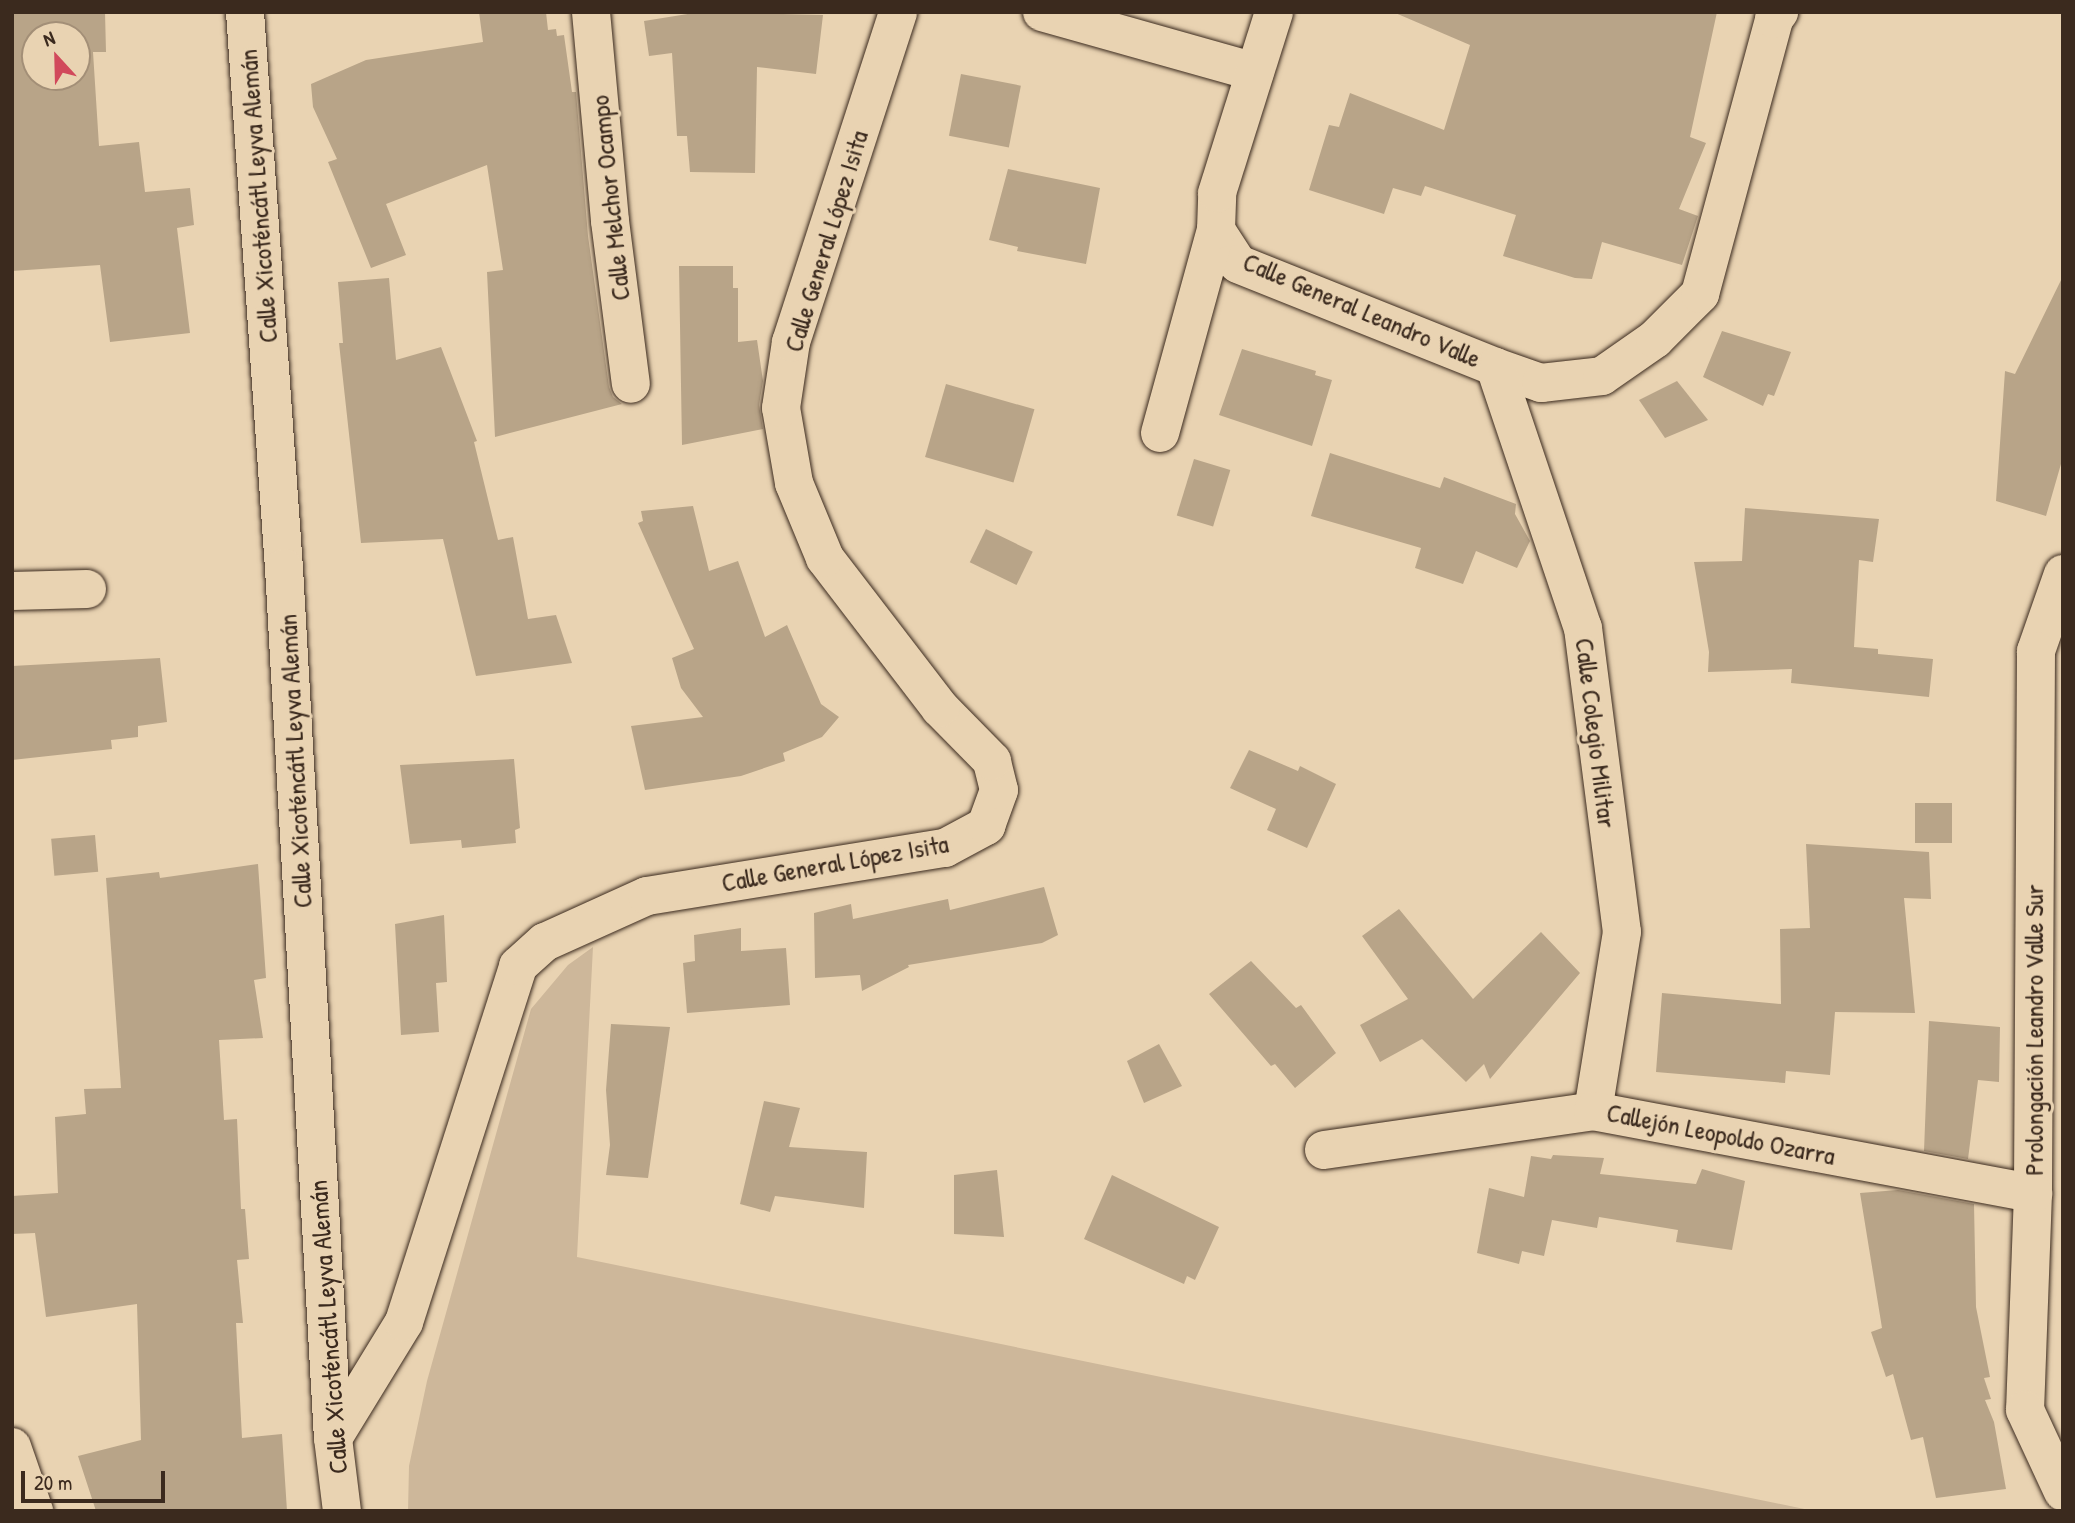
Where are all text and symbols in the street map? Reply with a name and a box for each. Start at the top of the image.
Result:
north arrow [21,21,91,91]
text: N [39,24,58,52]
street label: Calle Xicoténcátl Leyva Alemán [232,48,284,344]
street label: Calle Melchor Ocampo [584,94,636,302]
street label: Calle General López Isita [777,127,875,355]
street label: Calle General Leandro Valle [1239,246,1485,374]
street label: Calle Xicoténcátl Leyva Alemán [272,613,318,909]
street label: Calle Colegio Militar [1569,636,1623,830]
street label: Calle General López Isita [719,828,951,898]
street label: Prolongación Leandro Valle Sur [2018,884,2050,1176]
street label: Callejón Leopoldo Ozarra [1604,1097,1838,1171]
street label: Calle Xicoténcátl Leyva Alemán [302,1179,354,1475]
scale bar [24,1456,168,1500]
text: 20 m [34,1468,72,1497]

